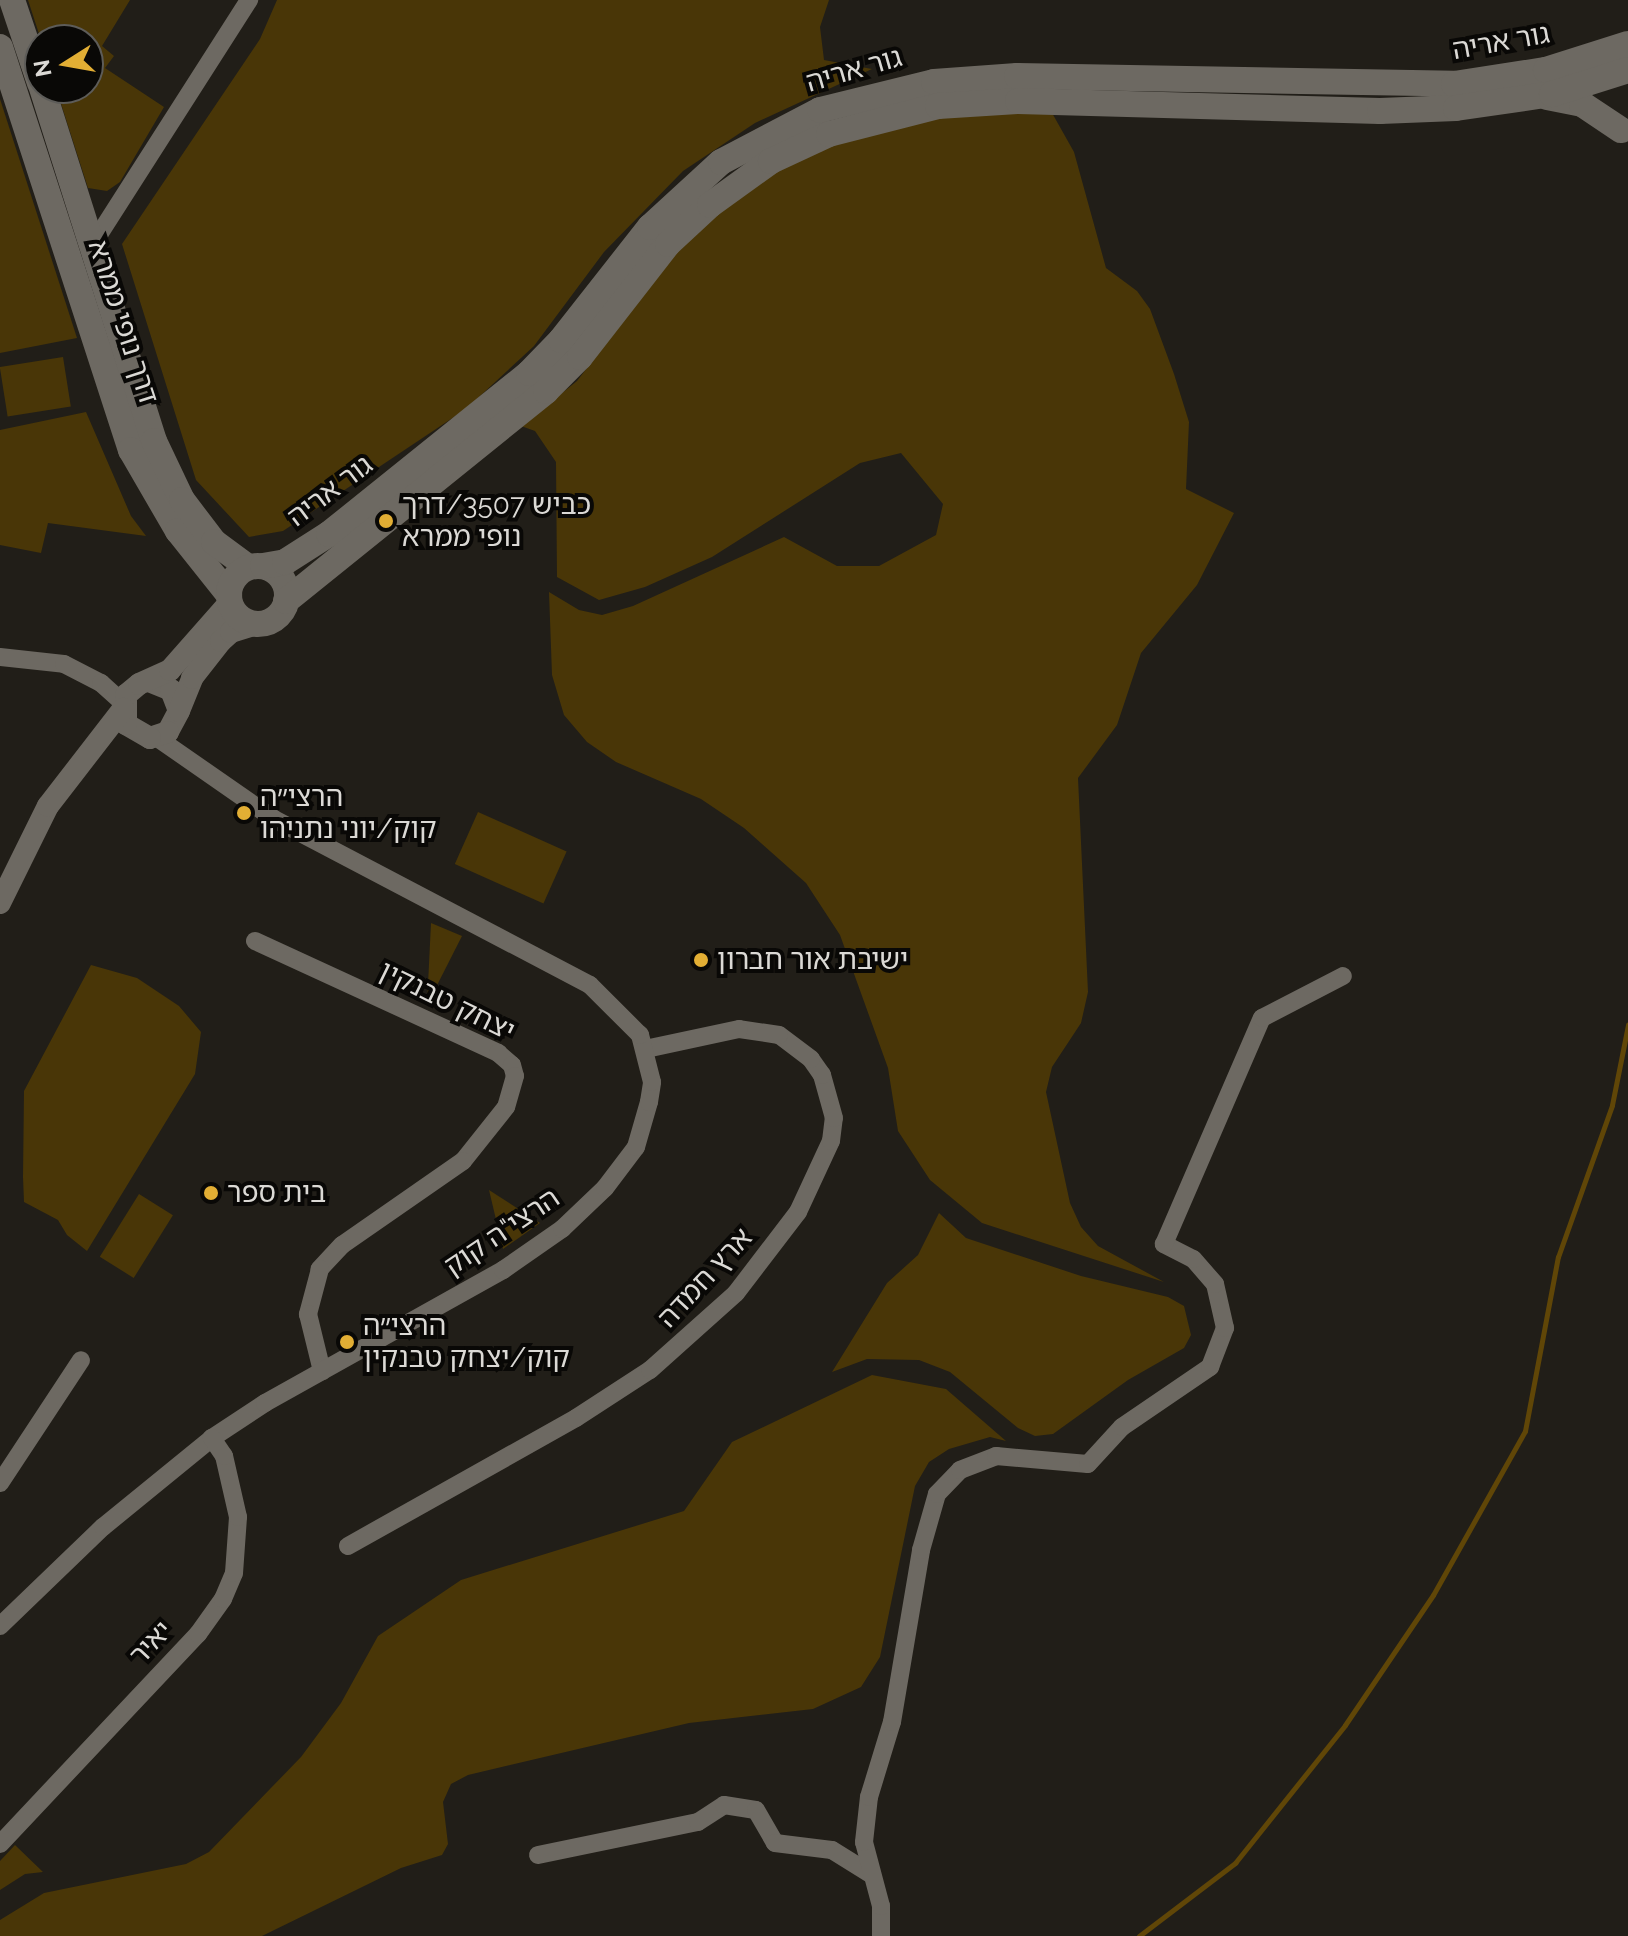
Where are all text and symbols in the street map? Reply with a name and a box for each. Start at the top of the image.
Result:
street label: גור אריה [1450,17,1552,67]
north arrow [24,24,104,104]
street label: גור אריה [802,40,906,100]
text: N [28,57,57,79]
street label: דרך נופי ממרא [81,236,165,408]
street label: גור אריה [281,448,379,534]
place label: כביש 3507/דרך נופי ממרא [402,488,591,554]
marker: כביש 3507/דרך נופי ממרא [377,512,395,530]
place label: הרצי״ה קוק/יוני נתניהו [260,780,436,846]
marker: הרצי״ה קוק/יוני נתניהו [235,804,253,822]
place label: ישיבת אור חברון [717,943,908,977]
marker: ישיבת אור חברון [692,951,710,969]
street label: יצחק טבנקין [374,954,520,1048]
place label: בית ספר [227,1176,326,1210]
street label: הרצי"ה קוק [438,1181,566,1283]
marker: בית ספר [202,1184,220,1202]
street label: ארץ חמדה [651,1221,759,1335]
place label: הרצי״ה קוק/יצחק טבנקין [363,1309,570,1375]
marker: הרצי״ה קוק/יצחק טבנקין [338,1333,356,1351]
street label: יאיר [122,1614,180,1672]

